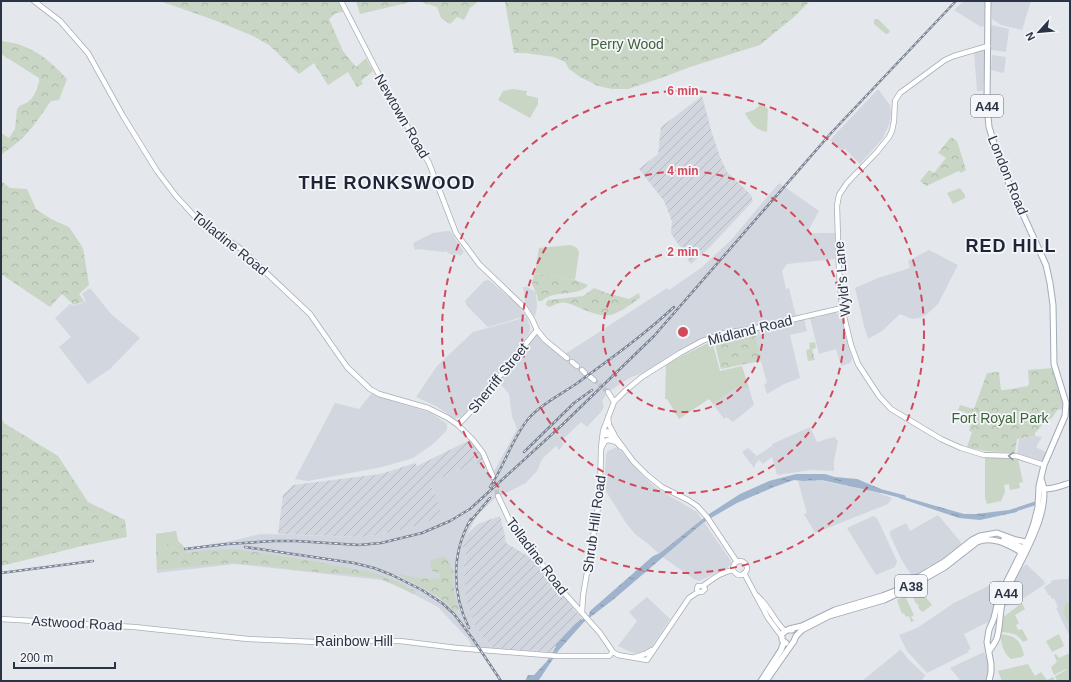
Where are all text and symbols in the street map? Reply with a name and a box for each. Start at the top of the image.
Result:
north arrow [1019,12,1059,52]
text: N [1023,30,1037,43]
park label: Perry Wood [590,36,664,52]
street label: Newtown Road [371,71,433,161]
text: 6 min [667,84,699,98]
road number: A44 [971,95,1003,117]
street label: London Road [985,133,1031,217]
text: 4 min [667,164,699,178]
district label: THE RONKSWOOD [299,173,476,193]
street label: Tolladine Road [189,208,271,278]
district label: RED HILL [966,236,1057,256]
street label: Wyld's Lane [831,240,853,317]
text: 2 min [667,245,699,259]
street label: Midland Road [706,312,794,348]
centre of rings [676,325,690,339]
street label: Sherriff Street [465,339,531,417]
park label: Fort Royal Park [951,410,1050,426]
one-way arrow [1008,452,1014,461]
street label: Shrub Hill Road [579,474,609,574]
street label: Tolladine Road [503,514,571,598]
road number: A38 [895,575,927,597]
road number: A44 [990,582,1022,604]
street label: Astwood Road [31,613,123,633]
street label: Rainbow Hill [315,633,393,649]
scale bar [14,644,115,670]
text: 200 m [20,651,53,665]

